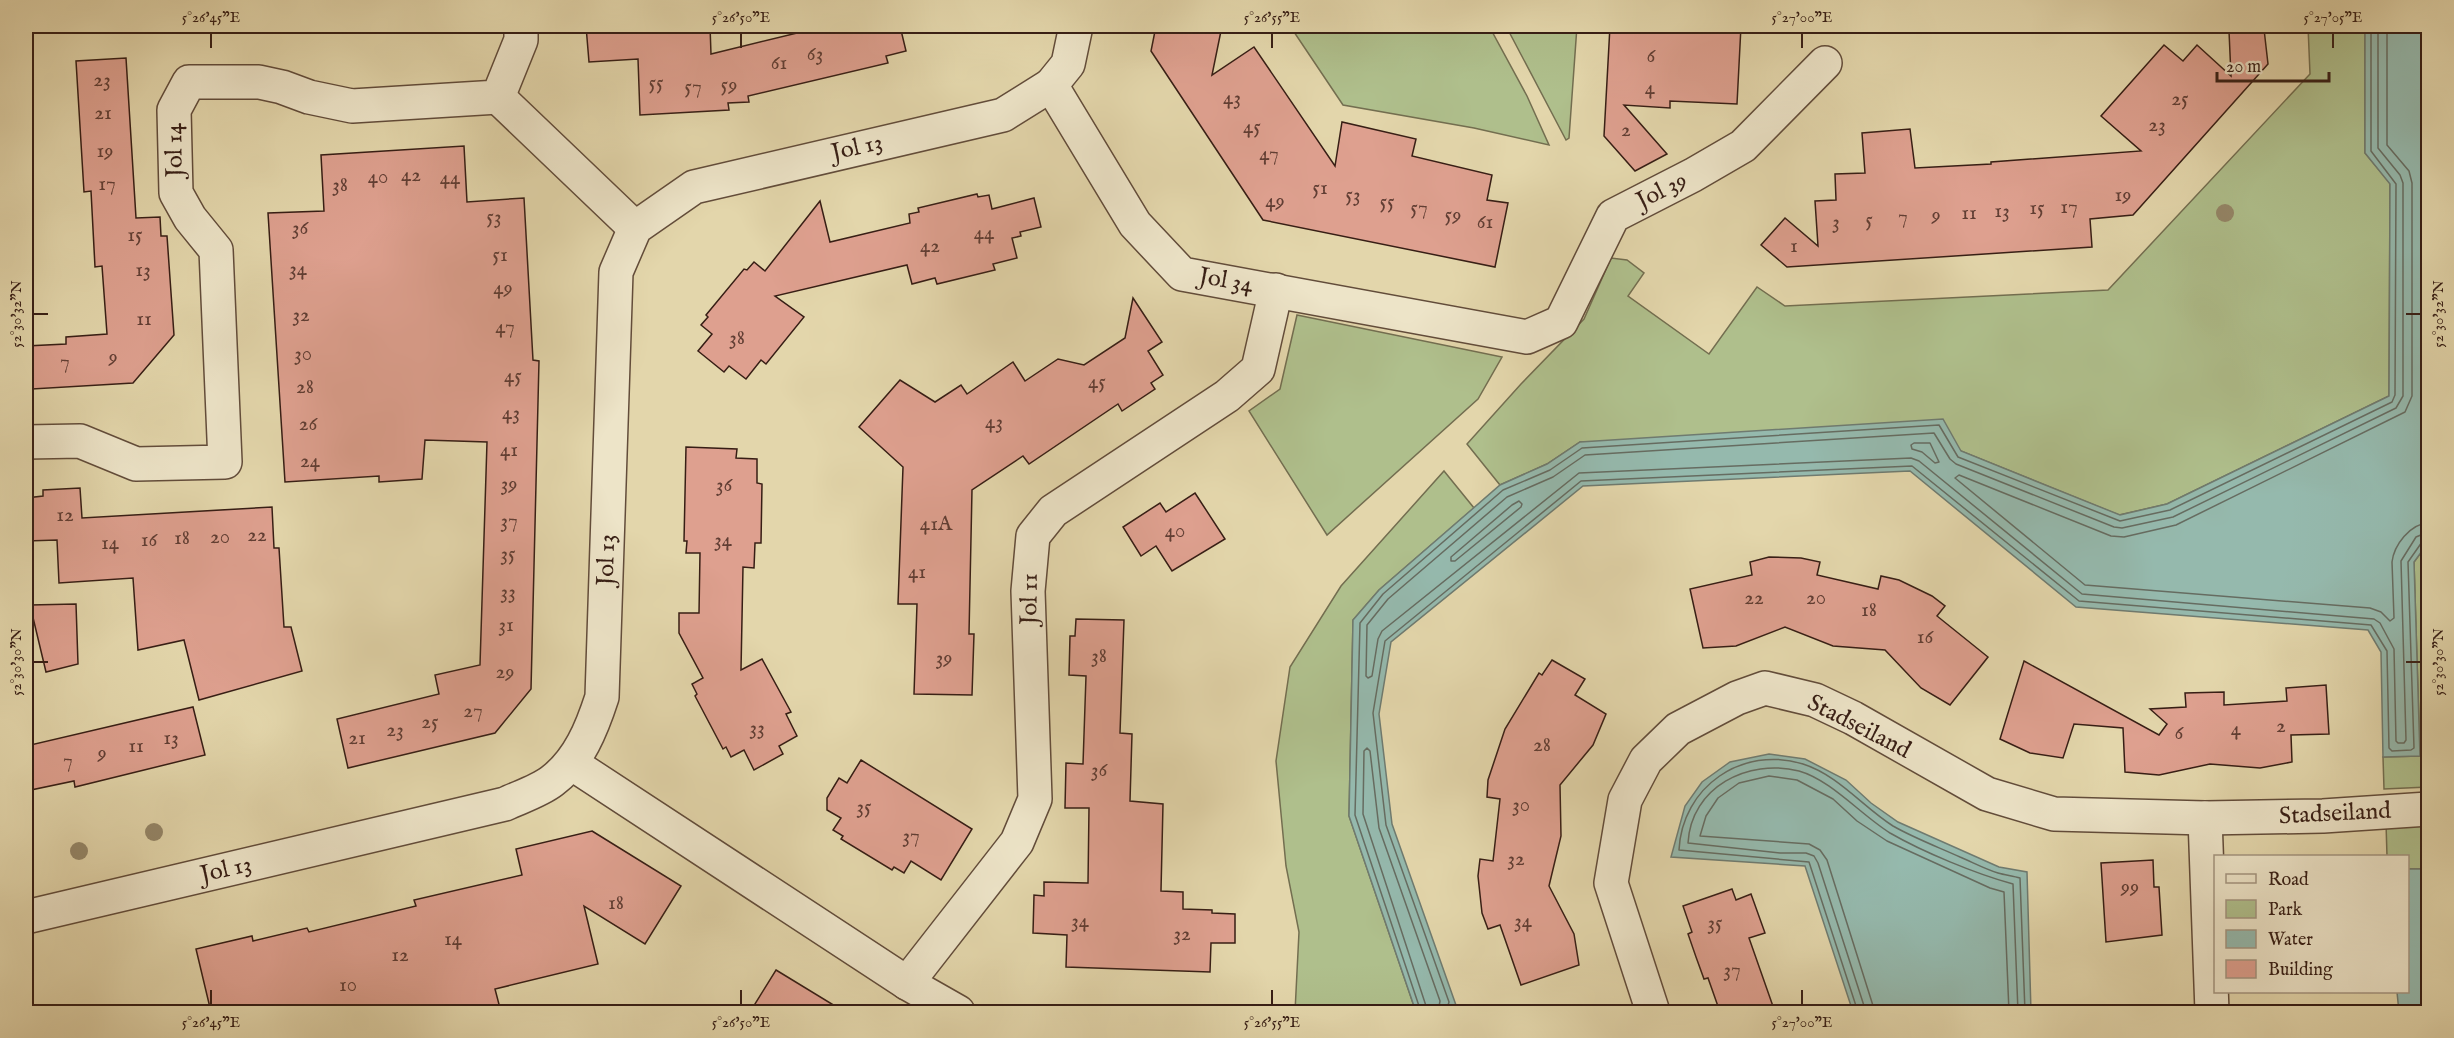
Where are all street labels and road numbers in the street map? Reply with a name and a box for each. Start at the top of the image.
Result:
street label: Jol 14 [159,122,191,181]
street label: Jol 13 [825,127,886,170]
street label: Jol 39 [1629,165,1693,218]
street label: Jol 34 [1193,260,1256,301]
street label: Jol 13 [591,534,623,589]
street label: Jol 11 [1014,573,1046,628]
street label: Stadseiland [1802,688,1916,766]
street label: Stadseiland [2278,796,2392,832]
street label: Jol 13 [194,849,255,892]

